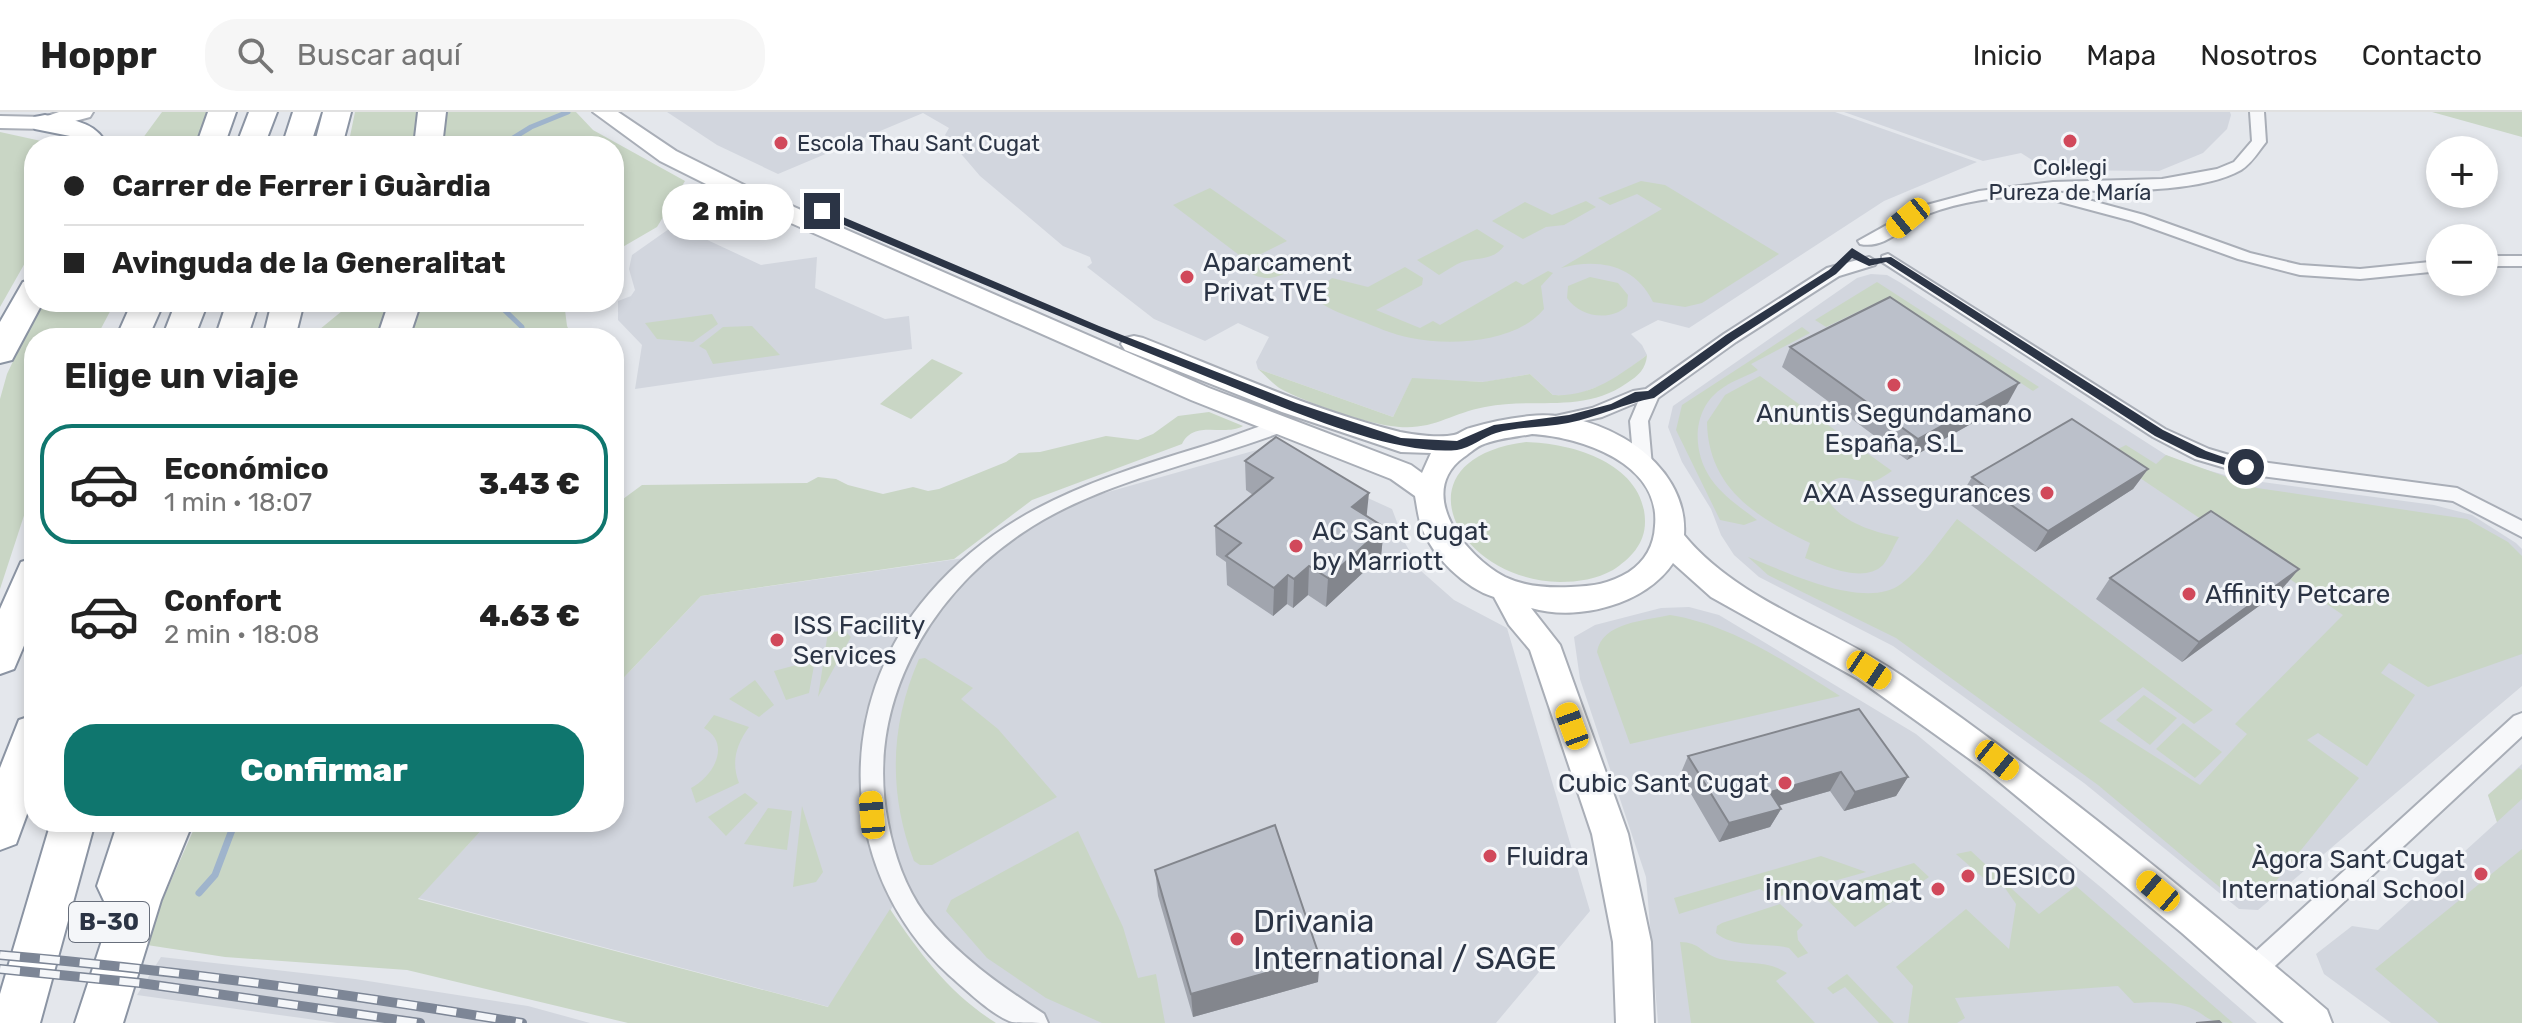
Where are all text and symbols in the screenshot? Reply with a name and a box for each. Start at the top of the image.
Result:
search box [205,19,765,91]
text: Hoppr [40,32,157,78]
icon: search [233,33,277,77]
text: Buscar aquí [297,37,461,73]
text: Inicio [1973,39,2042,72]
text: Mapa [2086,39,2156,72]
text: Nosotros [2200,39,2318,72]
text: Contacto [2362,39,2482,72]
place label: Escola Thau Sant Cugat [797,130,1040,157]
marker: Col·legi Pureza de María [2061,132,2079,150]
marker: Escola Thau Sant Cugat [772,134,790,152]
map controls [2426,136,2498,296]
button: + [2426,136,2498,208]
place label: Col·legi Pureza de María [1989,154,2151,206]
text: Carrer de Ferrer i Guàrdia [112,168,491,204]
callout: 2 min [662,183,794,239]
route end [804,193,840,229]
car [1882,194,1934,242]
text: 2 min [692,196,764,227]
button: − [2426,224,2498,296]
text: Avinguda de la Generalitat [112,245,505,281]
place label: Aparcament Privat TVE [1203,247,1352,308]
marker: Aparcament Privat TVE [1178,268,1196,286]
text: Elige un viaje [64,354,299,397]
marker: Anuntis Segundamano España, S.L [1885,376,1903,394]
place label: Anuntis Segundamano España, S.L [1756,398,2032,459]
icon: car [68,448,140,520]
route start [2228,449,2264,485]
text: Económico [164,451,329,487]
text: 3.43 € [479,466,580,502]
place label: AXA Assegurances [1803,478,2031,509]
marker: AXA Assegurances [2038,484,2056,502]
text: 1 min · 18:07 [164,487,312,518]
place label: AC Sant Cugat by Marriott [1312,516,1488,577]
marker: AC Sant Cugat by Marriott [1287,537,1305,555]
place label: Affinity Petcare [2205,579,2390,610]
icon: car [68,580,140,652]
text: Confort [164,583,282,619]
marker: Affinity Petcare [2180,585,2198,603]
text: 4.63 € [479,598,580,634]
place label: ISS Facility Services [793,610,925,671]
text: 2 min · 18:08 [164,619,319,650]
marker: ISS Facility Services [768,631,786,649]
car [1842,647,1896,693]
car [1553,699,1591,753]
button: Confirmar [64,724,584,816]
car [1971,736,2023,784]
place label: Cubic Sant Cugat [1558,768,1769,799]
marker: Cubic Sant Cugat [1776,774,1794,792]
car [858,790,886,840]
place label: Fluidra [1506,841,1589,872]
place label: Àgora Sant Cugat International School [2221,844,2465,905]
marker: Fluidra [1481,847,1499,865]
place label: DESICO [1984,861,2076,892]
marker: Àgora Sant Cugat International School [2472,865,2490,883]
car [2132,866,2184,916]
marker: DESICO [1959,867,1977,885]
place label: innovamat [1764,870,1922,908]
marker: innovamat [1929,880,1947,898]
road number: B-30 [69,902,149,942]
place label: Drivania International / SAGE [1253,902,1557,977]
marker: Drivania International / SAGE [1228,930,1246,948]

